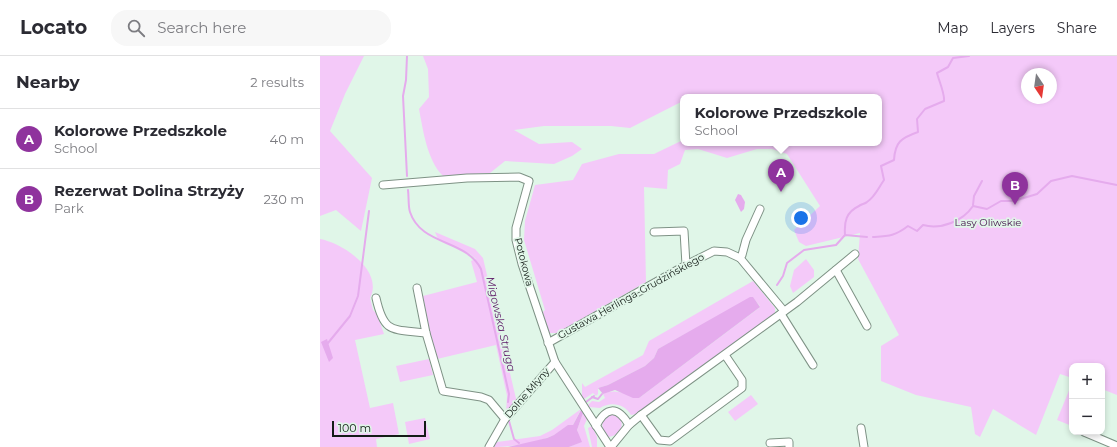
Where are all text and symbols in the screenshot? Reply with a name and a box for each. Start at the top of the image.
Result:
search box [111,10,391,46]
text: Locato [20,16,87,39]
icon: search [125,17,147,39]
text: Search here [157,18,246,37]
text: Map [937,19,968,37]
text: Layers [990,19,1035,37]
text: Share [1057,19,1097,37]
north arrow [1021,68,1057,104]
text: Nearby [16,72,80,92]
text: 2 results [250,74,304,90]
popup [680,94,882,146]
text: Kolorowe Przedszkole [695,103,868,122]
text: Kolorowe Przedszkole [54,121,227,140]
text: School [695,122,738,138]
text: A [24,131,34,147]
text: 40 m [270,131,304,147]
text: School [54,140,98,156]
pin: A [768,159,794,192]
pin: B [1002,172,1028,205]
text: Rezerwat Dolina Strzyży [54,181,244,200]
text: B [24,191,34,207]
text: 230 m [263,191,304,207]
text: Park [54,200,84,216]
your location [791,208,811,228]
park label: Lasy Oliwskie [955,216,1021,229]
street label: Potokowa [512,236,536,288]
street label: Gustawa Herlinga-Grudzińskiego [555,250,707,342]
water label: Migowska Struga [483,275,519,373]
map controls [1069,363,1105,435]
button: + [1069,363,1105,399]
street label: Dolne Młyny [502,365,553,421]
button: − [1069,399,1105,435]
scale bar [332,419,426,438]
text: 100 m [338,421,371,435]

